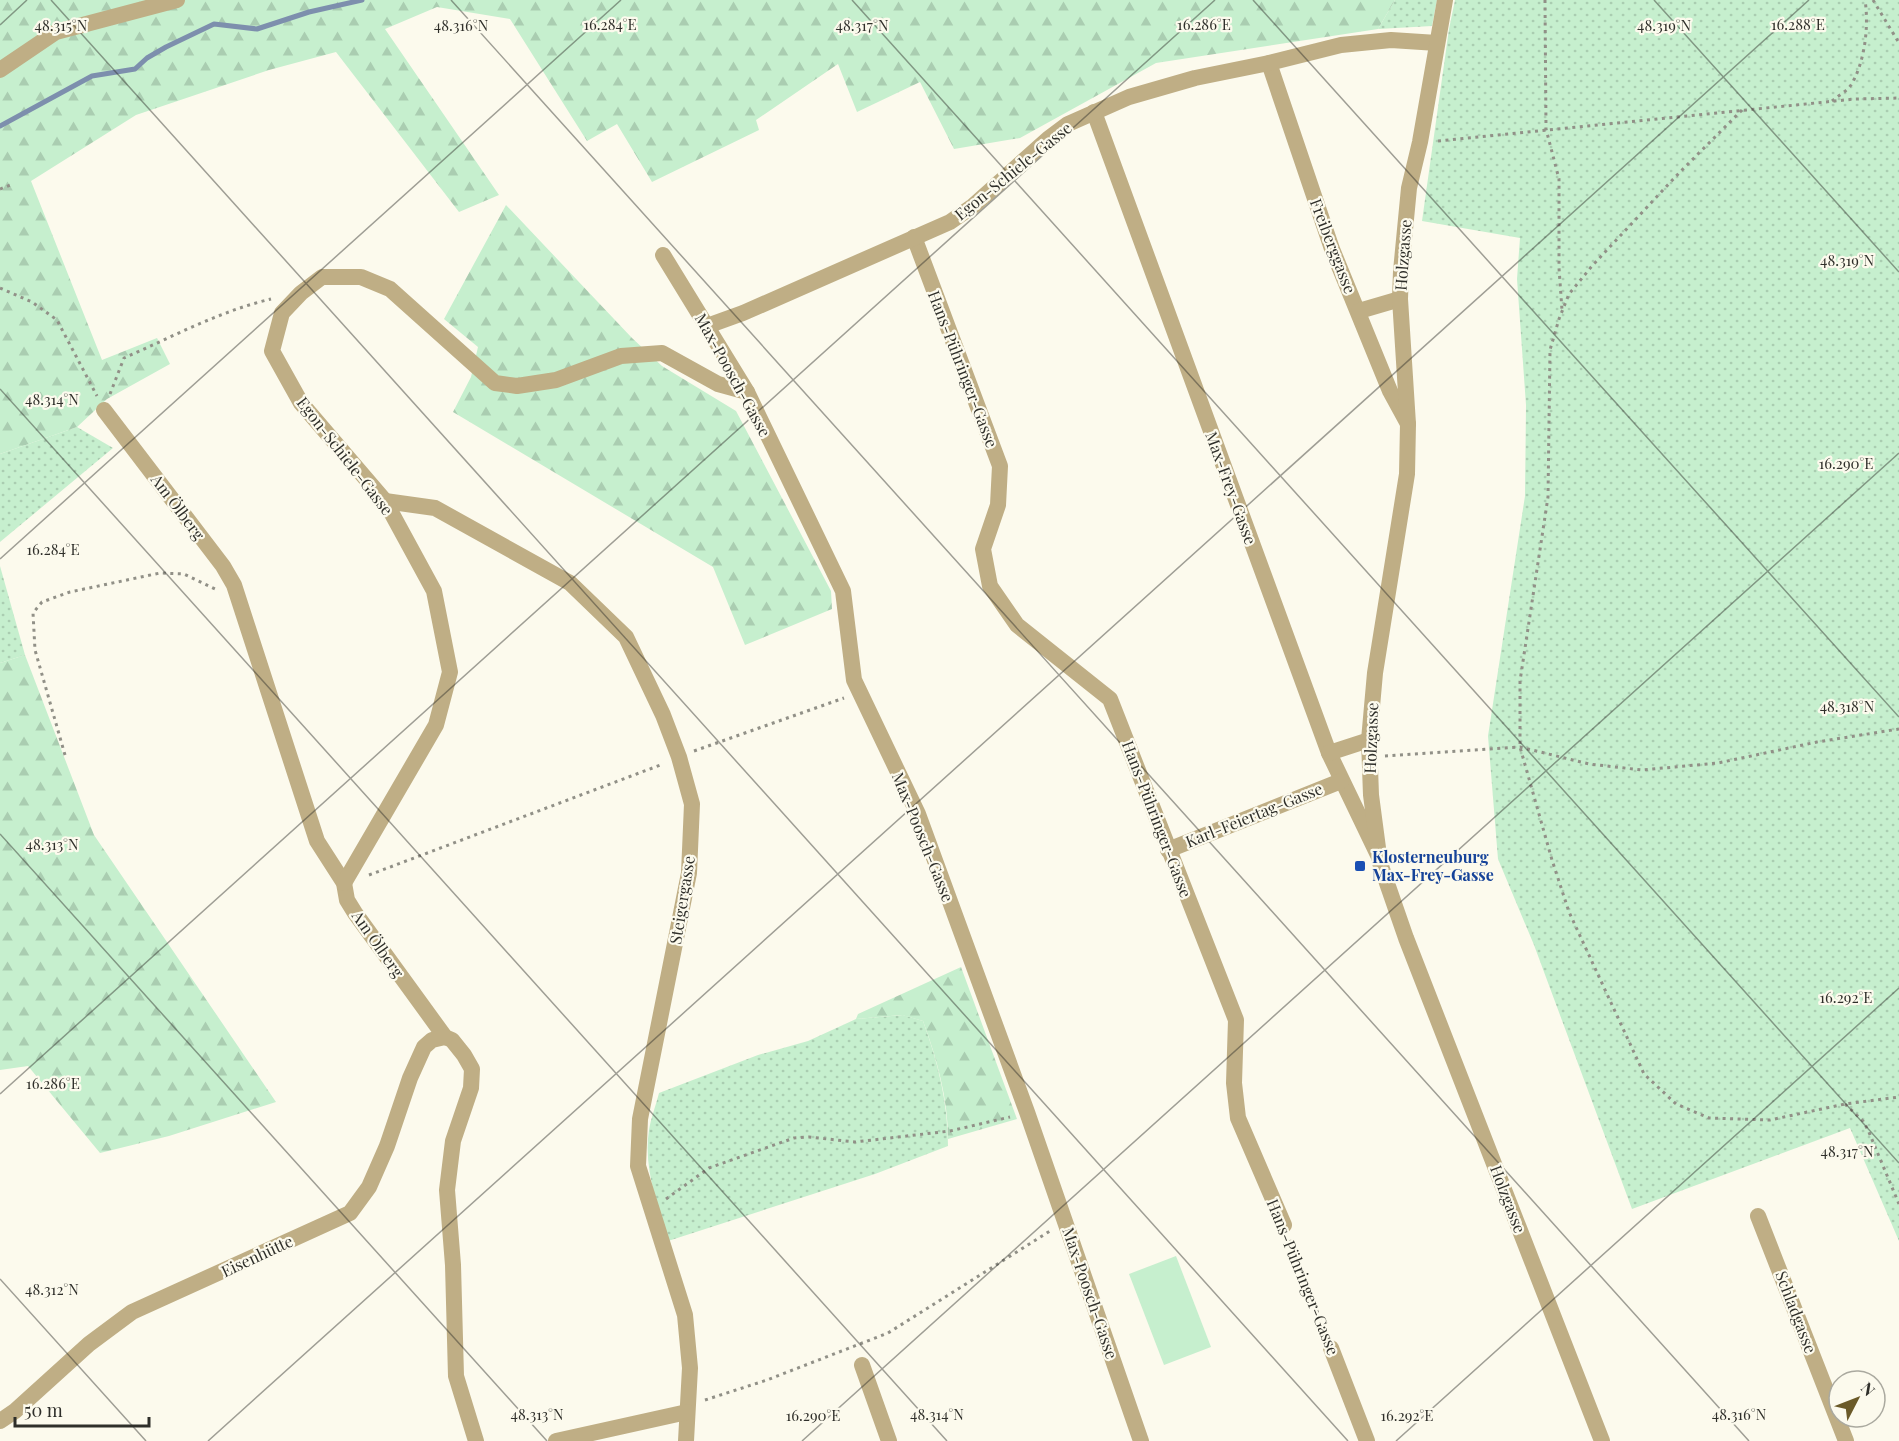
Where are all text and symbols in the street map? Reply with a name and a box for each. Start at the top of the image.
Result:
text: 16.284°E [583,14,637,34]
text: 16.286°E [1177,14,1231,34]
text: 16.288°E [1771,14,1825,34]
text: 48.315°N [35,15,88,35]
text: 48.316°N [434,15,489,35]
text: 48.317°N [836,15,889,35]
text: 48.319°N [1637,15,1691,35]
street label: Egon-Schiele-Gasse [950,117,1076,224]
street label: Freiberggasse [1306,195,1361,296]
street label: Holzgasse [1390,219,1415,291]
text: 48.319°N [1820,250,1874,270]
street label: Hans-Pühringer-Gasse [924,287,1003,450]
street label: Max-Poosch-Gasse [691,309,776,440]
text: 48.314°N [25,389,79,409]
street label: Egon-Schiele-Gasse [293,392,398,519]
street label: Max-Frey-Gasse [1201,429,1262,547]
text: 16.290°E [1819,453,1873,473]
street label: Am Ölberg [146,469,210,544]
text: 16.284°E [26,539,80,559]
text: 48.318°N [1820,696,1875,716]
street label: Holzgasse [1359,702,1382,774]
street label: Hans-Pühringer-Gasse [1118,737,1197,900]
street label: Max-Poosch-Gasse [888,769,959,905]
street label: Karl-Feiertag-Gasse [1182,777,1325,852]
text: 48.313°N [26,834,79,854]
place label: Klosterneuburg Max-Frey-Gasse [1372,846,1494,885]
street label: Steigergasse [664,854,699,946]
marker: Klosterneuburg Max-Frey-Gasse [1353,859,1367,873]
street label: Am Ölberg [347,905,409,982]
text: 16.292°E [1820,987,1872,1007]
text: 16.286°E [26,1073,80,1093]
text: 48.317°N [1821,1141,1874,1161]
street label: Holzgasse [1486,1162,1531,1236]
street label: Hans-Pühringer-Gasse [1263,1196,1344,1358]
street label: Max-Poosch-Gasse [1058,1224,1123,1361]
street label: Eisenhütte [218,1230,296,1281]
street label: Schladgasse [1771,1268,1822,1356]
text: 48.312°N [25,1279,79,1299]
north arrow [1827,1369,1887,1429]
text: N [1857,1377,1880,1400]
scale bar [15,1390,148,1428]
text: 50 m [24,1398,63,1422]
text: 48.313°N [511,1404,564,1424]
text: 48.314°N [910,1404,964,1424]
text: 48.316°N [1712,1404,1767,1424]
text: 16.290°E [786,1405,840,1425]
text: 16.292°E [1381,1405,1433,1425]

